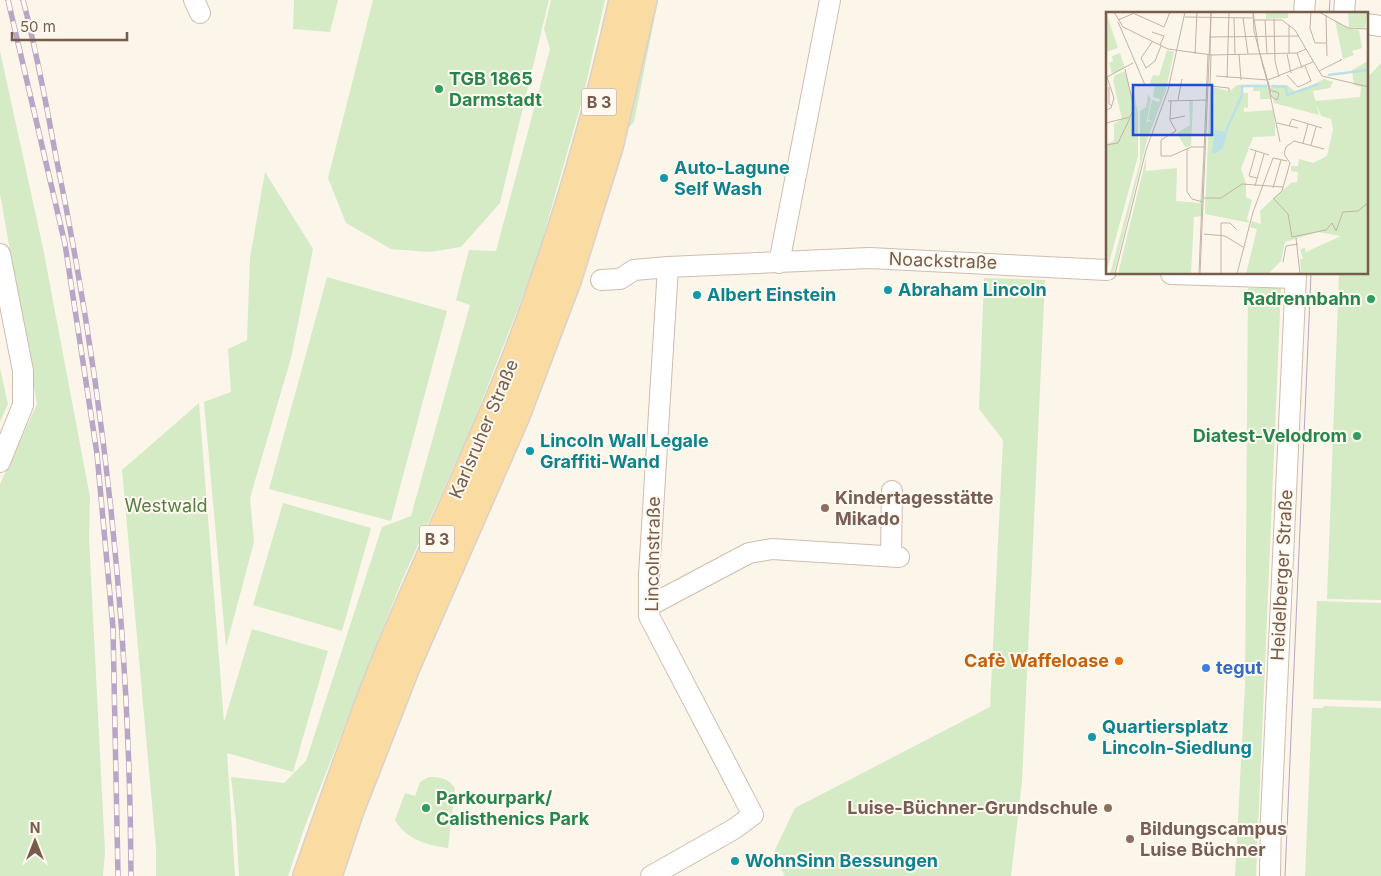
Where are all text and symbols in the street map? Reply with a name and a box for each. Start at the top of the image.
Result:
scale bar [12,10,128,42]
inset map [1106,12,1368,275]
text: 50 m [20,17,56,36]
place label: TGB 1865 Darmstadt [449,68,542,110]
marker: TGB 1865 Darmstadt [433,83,445,95]
road number: B 3 [582,88,616,115]
place label: Auto-Lagune Self Wash [674,157,790,199]
marker: Auto-Lagune Self Wash [658,172,670,184]
street label: Noackstraße [888,248,998,273]
place label: Abraham Lincoln [898,279,1047,300]
place label: Albert Einstein [707,284,836,305]
marker: Abraham Lincoln [882,284,894,296]
place label: Radrennbahn [1243,288,1361,309]
marker: Albert Einstein [691,289,703,301]
marker: Radrennbahn [1365,293,1377,305]
street label: Karlsruher Straße [445,356,522,502]
place label: Diatest-Velodrom [1193,425,1347,446]
place label: Lincoln Wall Legale Graffiti-Wand [540,430,709,472]
marker: Diatest-Velodrom [1351,430,1363,442]
marker: Lincoln Wall Legale Graffiti-Wand [524,445,536,457]
place label: Kindertagesstätte Mikado [835,487,994,529]
street label: Heidelberger Straße [1267,489,1296,661]
park label: Westwald [124,495,208,516]
street label: Lincolnstraße [641,496,664,612]
marker: Kindertagesstätte Mikado [819,502,831,514]
road number: B 3 [420,526,454,552]
place label: Cafè Waffeloase [964,650,1109,671]
marker: Cafè Waffeloase [1113,655,1125,667]
place label: tegut [1216,657,1263,678]
marker: tegut [1200,662,1212,674]
place label: Quartiersplatz Lincoln-Siedlung [1102,716,1252,758]
marker: Quartiersplatz Lincoln-Siedlung [1086,731,1098,743]
place label: Parkourpark/ Calisthenics Park [436,787,590,829]
place label: Luise-Büchner-Grundschule [847,797,1098,818]
marker: Parkourpark/ Calisthenics Park [420,802,432,814]
marker: Luise-Büchner-Grundschule [1102,802,1114,814]
north arrow [10,816,60,866]
place label: Bildungscampus Luise Büchner [1140,818,1287,860]
text: N [30,819,40,836]
marker: Bildungscampus Luise Büchner [1124,833,1136,845]
place label: WohnSinn Bessungen [745,850,938,871]
marker: WohnSinn Bessungen [729,855,741,867]

